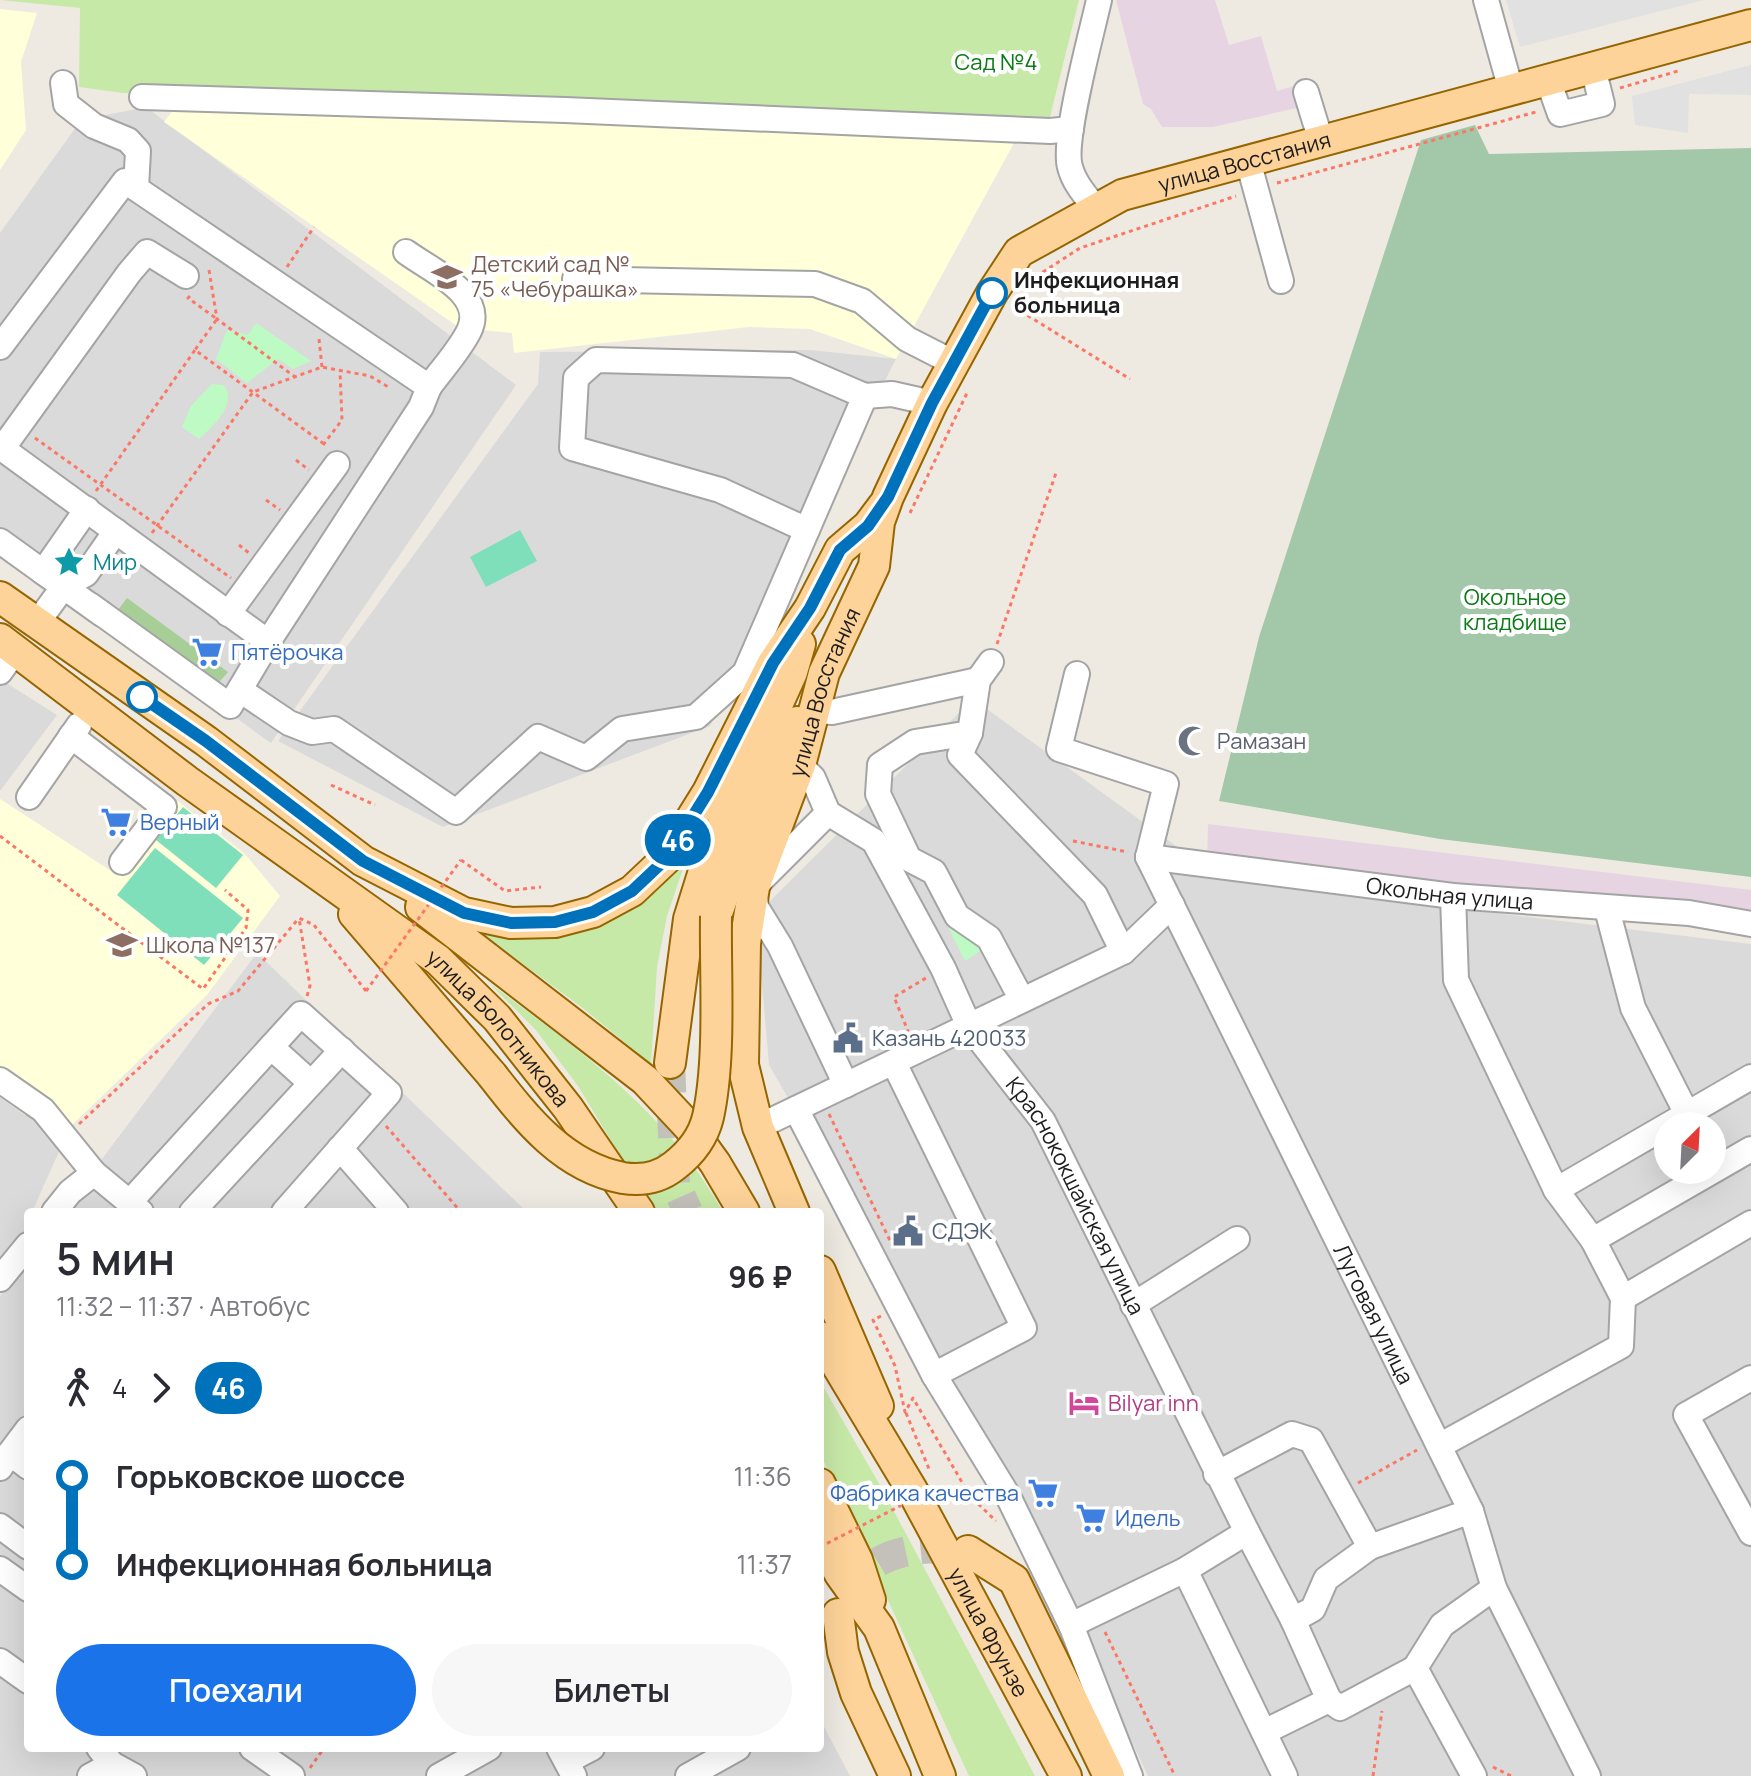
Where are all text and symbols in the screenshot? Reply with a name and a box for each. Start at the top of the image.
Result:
park label: Сад №4 [955,47,1037,77]
street label: улица Восстания [1155,124,1334,200]
place label: Детский сад № 75 «Чебурашка» [471,249,639,304]
school or university icon: Детский сад № 75 «Чебурашка» [430,260,464,294]
place label: Инфекционная больница [1014,265,1179,320]
marker: Инфекционная больница [977,278,1007,308]
place icon: Мир [52,545,86,579]
place label: Мир [93,547,137,577]
park label: Окольное кладбище [1463,582,1567,637]
street label: улица Восстания [782,603,867,781]
supermarket icon: Пятёрочка [190,635,224,669]
place label: Пятёрочка [231,637,344,667]
unlabelled marker [127,682,157,712]
mosque icon: Рамазан [1176,724,1210,758]
place label: Рамазан [1217,726,1306,756]
supermarket icon: Верный [99,805,133,839]
place label: Верный [140,807,220,837]
line badge: 46 [642,814,714,866]
text: 46 [661,821,695,859]
street label: Окольная улица [1364,870,1534,917]
school or university icon: Школа №137 [105,928,139,962]
place label: Школа №137 [146,930,275,960]
street label: улица Болотникова [421,942,577,1113]
public building icon: Казань 420033 [831,1021,865,1055]
place label: Казань 420033 [872,1023,1026,1053]
street label: Краснококшайская улица [999,1071,1152,1320]
north arrow [1654,1112,1726,1184]
map controls [1654,1112,1726,1184]
public building icon: СДЭК [891,1214,925,1248]
place label: СДЭК [932,1216,993,1246]
text: 5 мин [56,1228,175,1288]
street label: Луговая улица [1327,1239,1421,1389]
text: 96 ₽ [728,1256,792,1297]
text: 11:32 – 11:37 · Автобус [56,1288,310,1324]
icon: walk [56,1366,100,1410]
icon: forward [139,1366,183,1410]
text: 46 [211,1369,246,1407]
text: 4 [112,1370,127,1406]
hotel icon: Bilyar inn [1067,1386,1101,1420]
place label: Bilyar inn [1108,1388,1199,1418]
text: Горьковское шоссе [116,1456,405,1497]
text: 11:36 [733,1458,792,1494]
supermarket icon: Фабрика качества [1026,1476,1060,1510]
place label: Фабрика качества [830,1478,1019,1508]
supermarket icon: Идель [1074,1501,1108,1535]
place label: Идель [1115,1503,1181,1533]
text: Инфекционная больница [116,1544,493,1585]
text: 11:37 [737,1546,792,1582]
street label: улица Фрунзе [941,1562,1036,1703]
button: Поехали [56,1644,416,1736]
button: Билеты [432,1644,792,1736]

